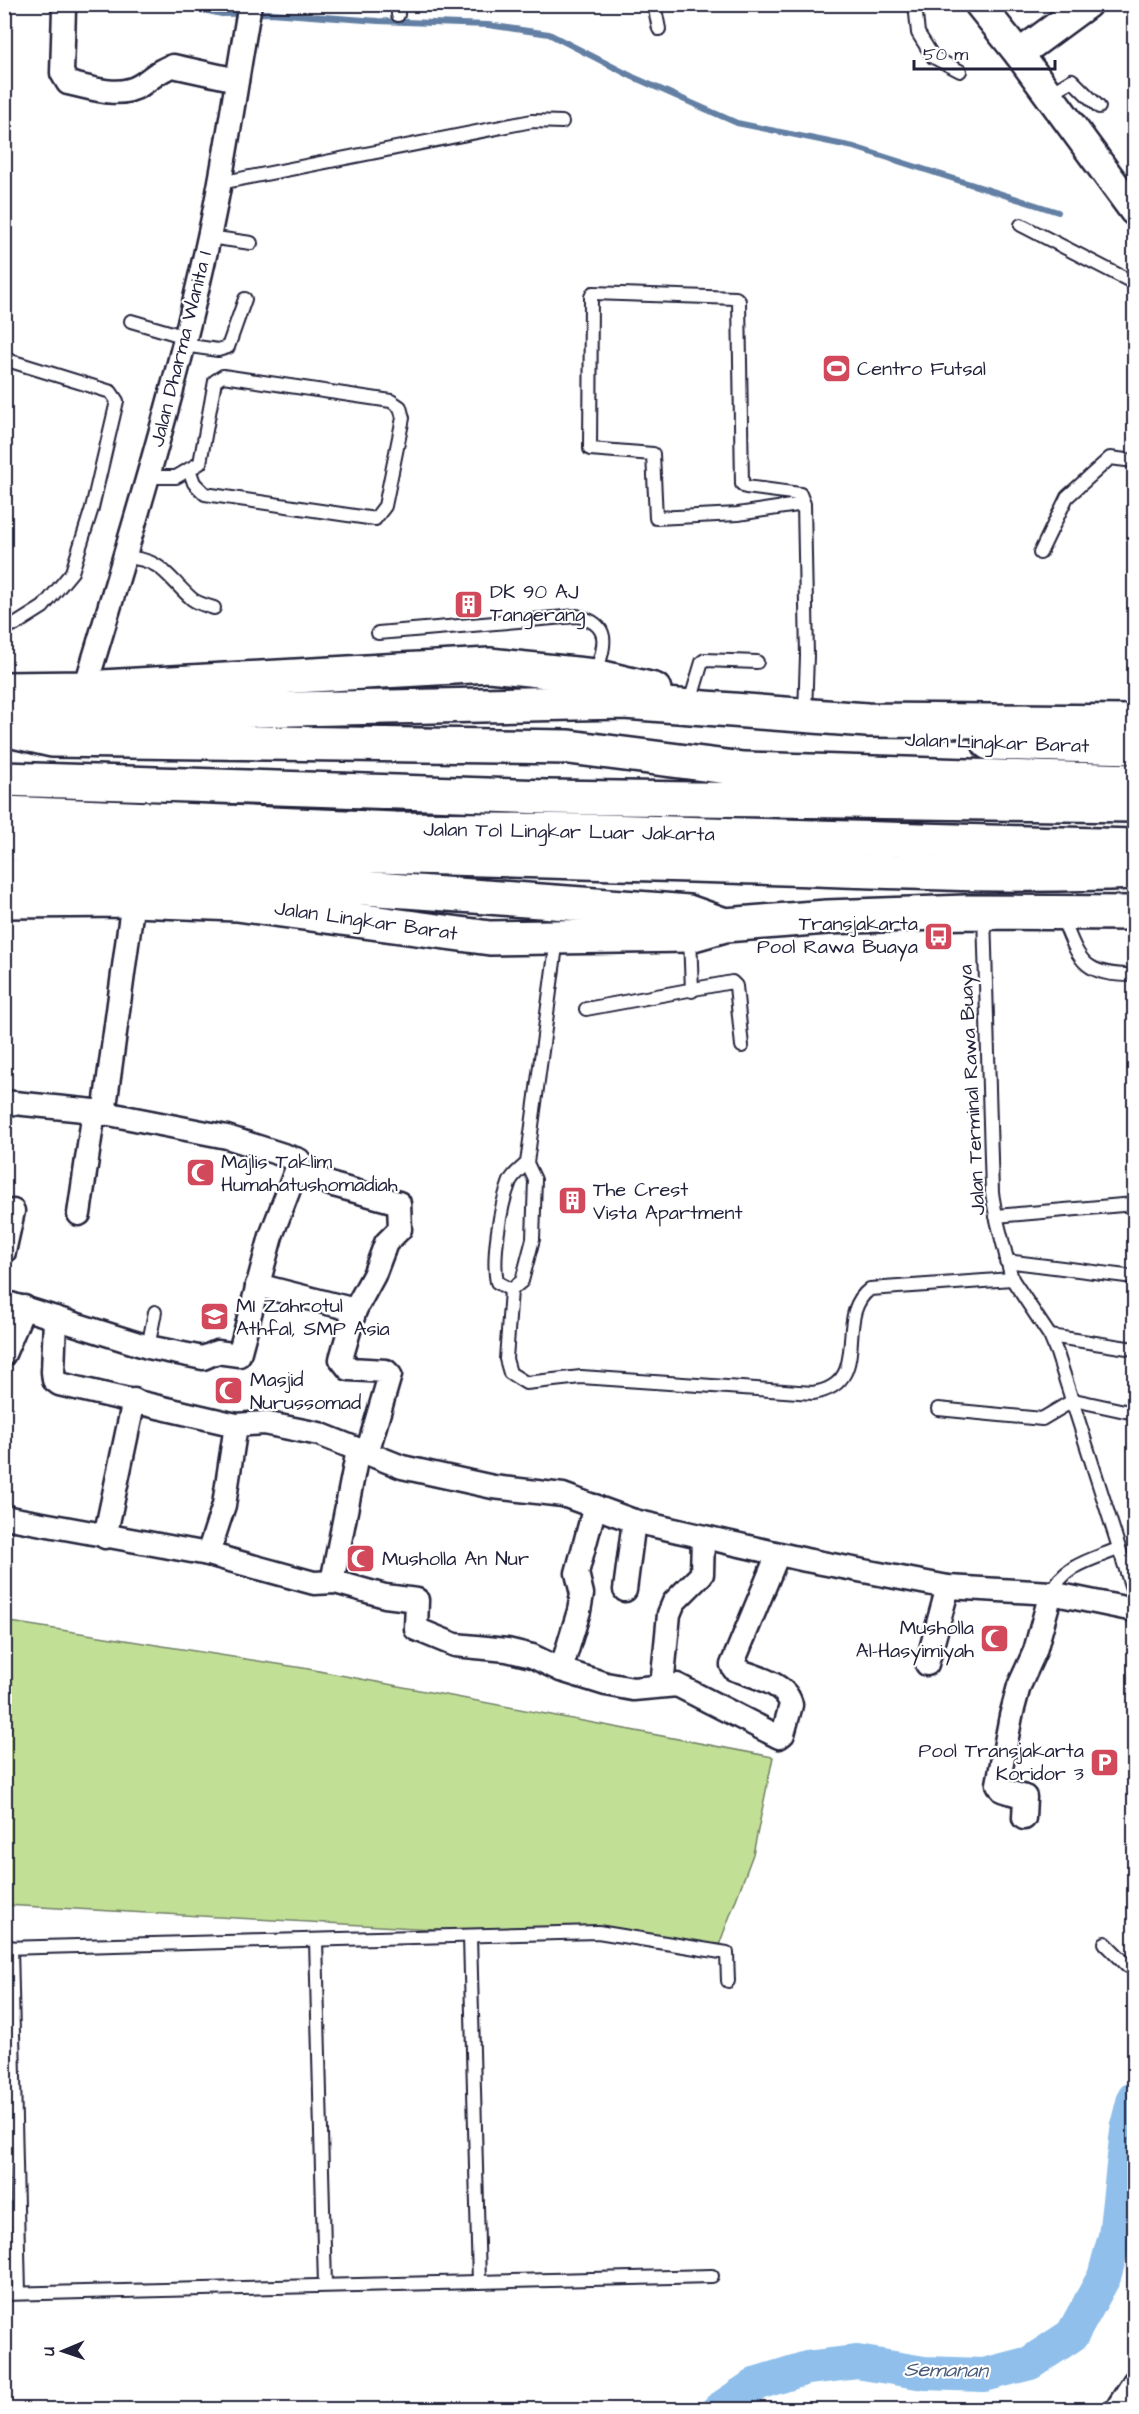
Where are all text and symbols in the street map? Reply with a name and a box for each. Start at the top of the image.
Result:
scale bar [914,33,1055,71]
text: 50 m [923,42,968,67]
street label: Jalan Dharma Wanita I [143,248,219,450]
sports icon: Centro Futsal [820,353,852,385]
place label: Centro Futsal [857,355,986,383]
place label: DK 90 AJ Tangerang [490,578,585,630]
building icon: DK 90 AJ Tangerang [453,588,485,620]
street label: Jalan Lingkar Barat [904,726,1090,761]
street label: Jalan Tol Lingkar Luar Jakarta [423,815,715,850]
street label: Jalan Lingkar Barat [273,894,459,949]
place label: Transjakarta Pool Rawa Buaya [757,910,918,962]
bus stop icon: Transjakarta Pool Rawa Buaya [923,920,955,952]
street label: Jalan Terminal Rawa Buaya [951,964,994,1216]
place label: Majlis Taklim Humahatushomadiah [221,1148,398,1199]
mosque icon: Majlis Taklim Humahatushomadiah [184,1157,216,1189]
place label: The Crest Vista Apartment [593,1176,743,1227]
building icon: The Crest Vista Apartment [556,1185,588,1217]
place label: MI Zahrotul Athfal, SMP Asia [236,1292,390,1343]
school or university icon: MI Zahrotul Athfal, SMP Asia [199,1301,231,1333]
place label: Masjid Nurussomad [250,1366,361,1417]
mosque icon: Masjid Nurussomad [213,1375,245,1407]
mosque icon: Musholla An Nur [345,1543,377,1575]
place label: Musholla An Nur [382,1545,529,1573]
place label: Musholla Al-Hasyimiyah [856,1614,974,1666]
mosque icon: Musholla Al-Hasyimiyah [979,1623,1011,1655]
place label: Pool Transjakarta Koridor 3 [918,1737,1084,1788]
parking icon: Pool Transjakarta Koridor 3 [1089,1747,1121,1779]
north arrow [33,2321,93,2381]
text: U [38,2347,60,2356]
water label: Semanan [904,2355,990,2385]

